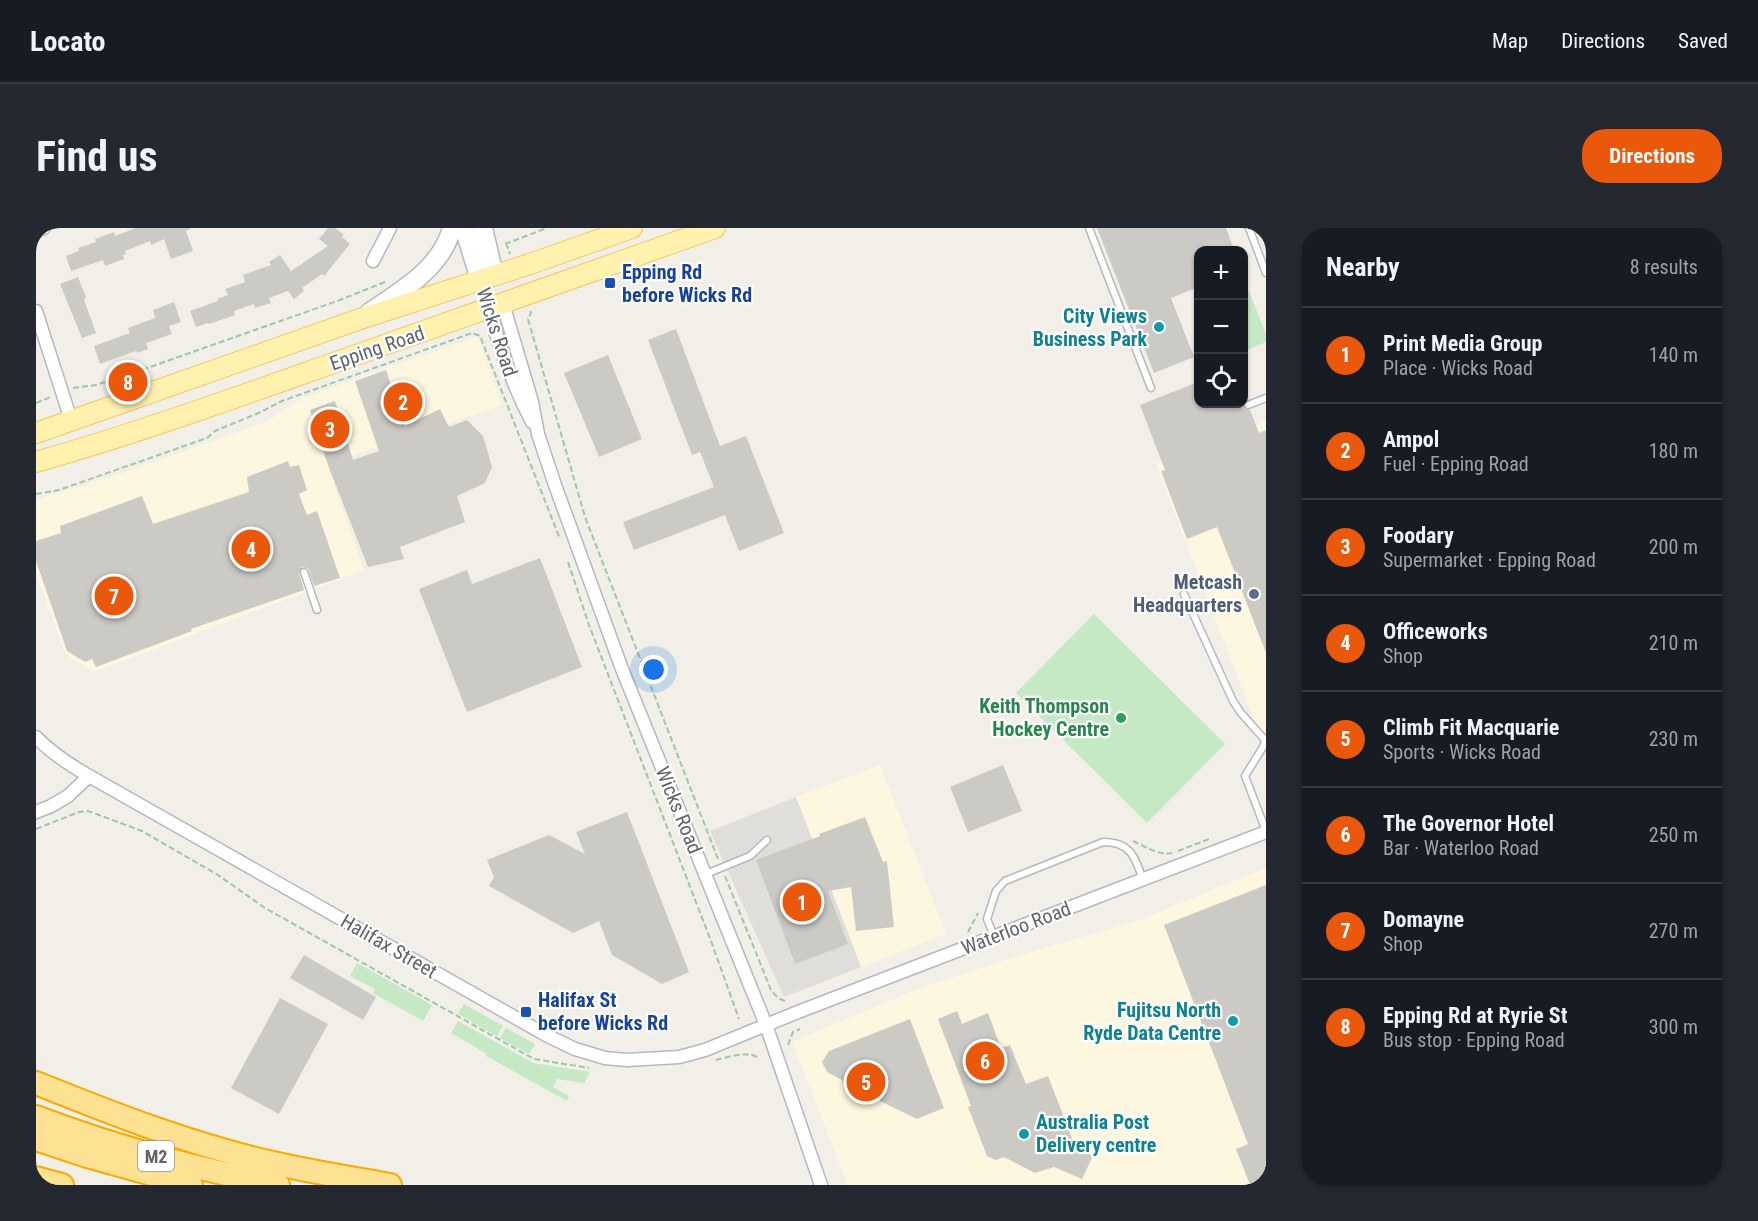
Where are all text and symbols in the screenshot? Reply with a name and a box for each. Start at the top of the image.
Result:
text: Locato [30,25,106,58]
text: Map [1492,29,1528,53]
text: Directions [1561,29,1645,53]
text: Saved [1678,29,1728,53]
button: Directions [1582,129,1722,183]
text: Find us [36,132,157,181]
map controls [1194,246,1248,408]
button: + [1194,246,1248,300]
text: Nearby [1326,252,1400,282]
text: 8 results [1630,255,1698,279]
place label: Epping Rd before Wicks Rd [622,260,752,307]
marker: Epping Rd before Wicks Rd [603,276,617,290]
street label: Wicks Road [471,285,523,379]
button: − [1194,300,1248,354]
place label: City Views Business Park [1033,304,1147,351]
marker: City Views Business Park [1152,320,1166,334]
street label: Epping Road [326,321,428,375]
text: Print Media Group [1383,331,1543,356]
text: 1 [1340,343,1351,367]
text: 140 m [1649,343,1698,367]
button: locate [1194,354,1248,408]
text: Place · Wicks Road [1383,356,1533,380]
pin: 8 [108,360,148,404]
pin: 2 [384,380,422,424]
pin: 3 [310,406,350,452]
text: Ampol [1383,427,1439,452]
text: 2 [1340,439,1351,463]
text: 180 m [1649,439,1698,463]
text: Fuel · Epping Road [1383,452,1529,476]
text: Foodary [1383,523,1454,548]
pin: 4 [232,526,270,572]
text: 3 [1340,535,1351,559]
text: 200 m [1649,535,1698,559]
text: Supermarket · Epping Road [1383,548,1596,572]
place label: Metcash Headquarters [1133,570,1242,617]
pin: 7 [94,574,134,619]
marker: Metcash Headquarters [1247,587,1261,601]
text: Officeworks [1383,619,1488,644]
text: 4 [1340,631,1351,655]
text: 210 m [1649,631,1698,655]
text: Shop [1383,644,1423,668]
your location [639,655,668,684]
place label: Keith Thompson Hockey Centre [979,694,1109,741]
marker: Keith Thompson Hockey Centre [1114,711,1128,725]
text: Climb Fit Macquarie [1383,715,1559,740]
text: 5 [1340,727,1351,751]
text: 230 m [1649,727,1698,751]
text: Sports · Wicks Road [1383,740,1541,764]
street label: Wicks Road [651,763,707,857]
text: The Governor Hotel [1383,811,1554,836]
text: 6 [1340,823,1351,847]
text: 250 m [1649,823,1698,847]
text: Bar · Waterloo Road [1383,836,1539,860]
pin: 1 [782,880,822,924]
street label: Waterloo Road [958,896,1074,960]
text: Domayne [1383,907,1464,932]
street label: Halifax Street [337,909,442,983]
text: 7 [1340,919,1351,943]
text: 270 m [1649,919,1698,943]
text: Shop [1383,932,1423,956]
place label: Halifax St before Wicks Rd [538,988,668,1035]
place label: Fujitsu North Ryde Data Centre [1083,998,1221,1045]
text: Epping Rd at Ryrie St [1383,1003,1567,1028]
marker: Halifax St before Wicks Rd [519,1005,533,1019]
marker: Fujitsu North Ryde Data Centre [1226,1014,1240,1028]
text: 8 [1340,1015,1351,1039]
text: 300 m [1649,1015,1698,1039]
text: Bus stop · Epping Road [1383,1028,1565,1052]
pin: 6 [966,1038,1004,1084]
pin: 5 [846,1060,886,1104]
place label: Australia Post Delivery centre [1036,1110,1156,1157]
marker: Australia Post Delivery centre [1017,1127,1031,1141]
road number: M2 [138,1141,174,1171]

